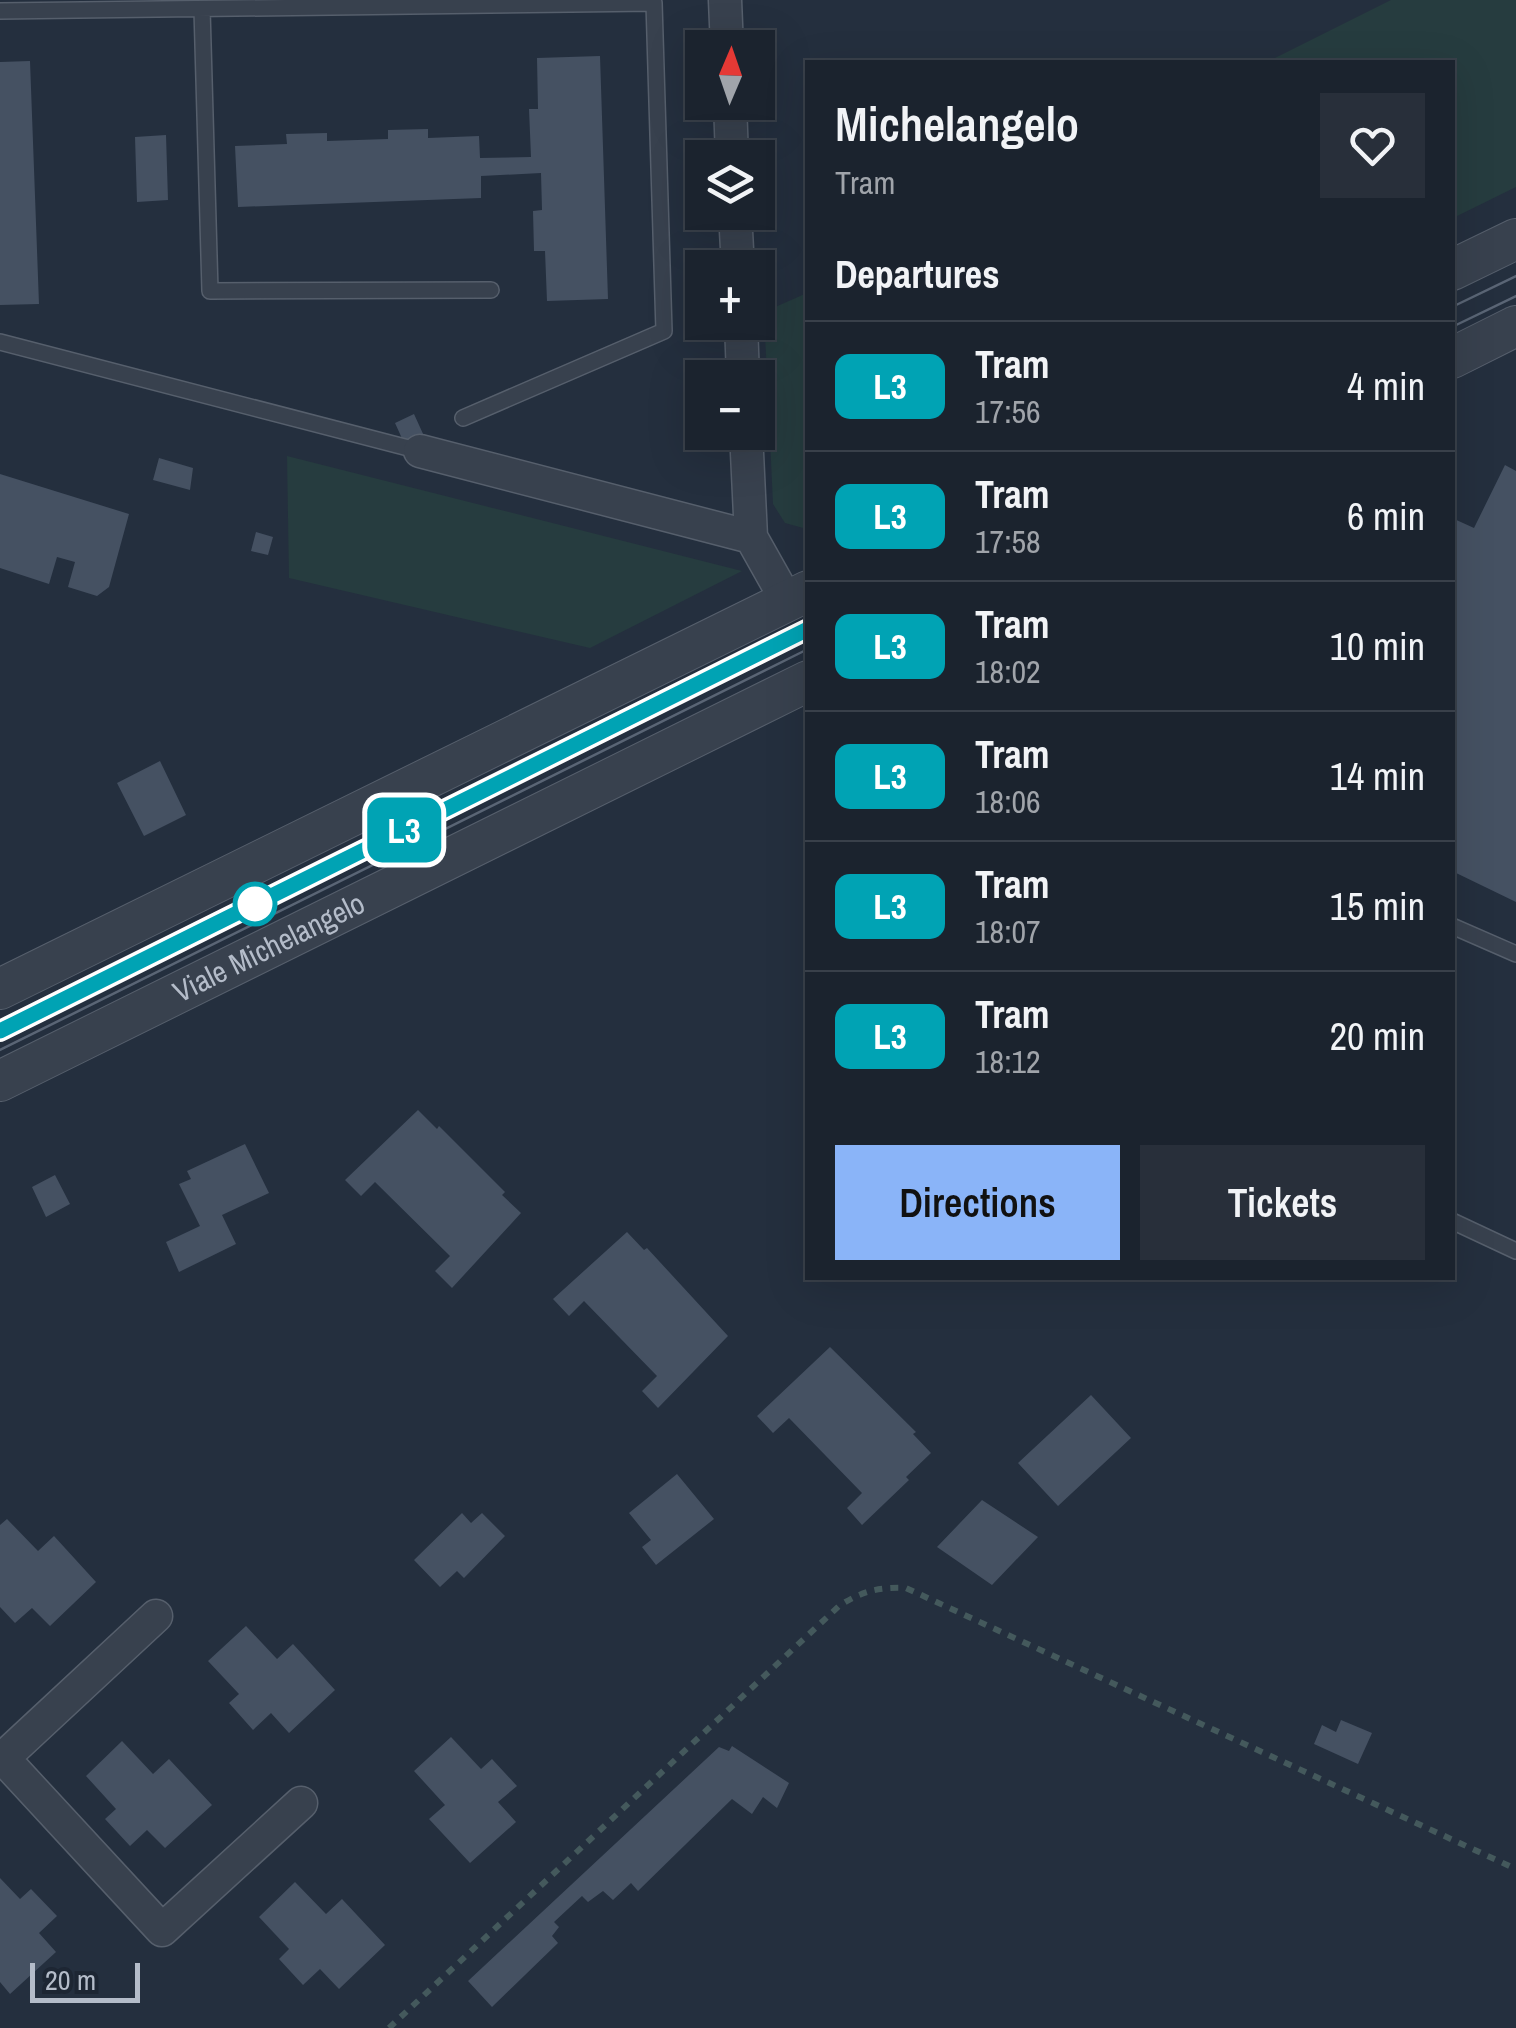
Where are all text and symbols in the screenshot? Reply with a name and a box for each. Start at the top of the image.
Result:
north arrow [685,30,775,120]
map controls [685,30,775,450]
text: Michelangelo [835,91,1079,156]
button: heart [1320,93,1425,198]
button: layers [685,140,775,230]
text: Tram [835,161,895,204]
text: Departures [835,249,1000,300]
button: + [685,250,775,340]
text: Tram [975,339,1049,390]
button: − [685,360,775,450]
text: 4 min [1347,361,1425,412]
text: L3 [873,363,907,410]
text: 17:56 [975,390,1041,433]
text: Tram [975,469,1049,520]
text: 6 min [1347,491,1425,542]
text: L3 [873,493,907,540]
text: 17:58 [975,520,1041,563]
text: Tram [975,599,1049,650]
text: 10 min [1330,621,1425,672]
text: L3 [873,623,907,670]
text: 18:02 [975,650,1041,693]
text: Tram [975,729,1049,780]
text: 14 min [1330,751,1425,802]
text: L3 [873,753,907,800]
text: 18:06 [975,780,1041,823]
line badge: L3 [359,798,449,862]
text: L3 [387,807,421,854]
text: Tram [975,859,1049,910]
text: 15 min [1330,881,1425,932]
street label: Viale Michelangelo [166,883,371,1011]
unlabelled marker [234,883,276,925]
text: L3 [873,883,907,930]
text: 18:07 [975,910,1041,953]
text: Tram [975,989,1049,1040]
text: 20 min [1330,1011,1425,1062]
text: L3 [873,1013,907,1060]
text: 18:12 [975,1040,1041,1083]
button: Directions [835,1145,1120,1260]
button: Tickets [1140,1145,1425,1260]
scale bar [30,1958,140,2002]
text: 20 m [45,1961,96,1999]

